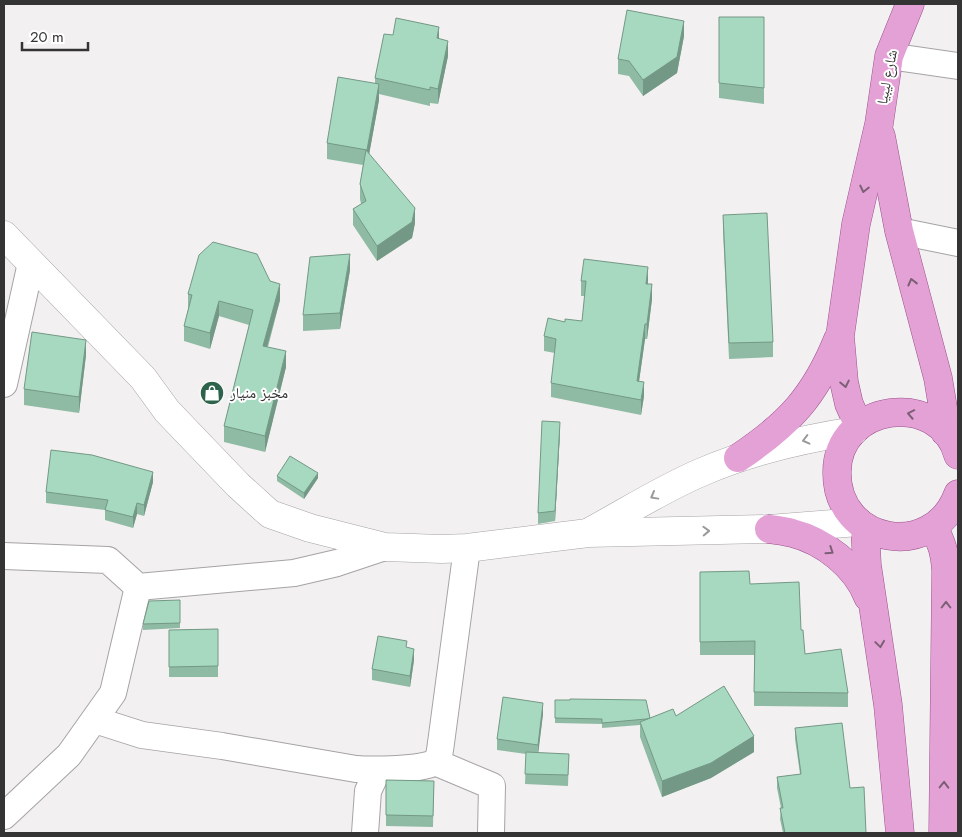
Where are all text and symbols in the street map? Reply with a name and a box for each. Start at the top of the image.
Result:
scale bar [22,20,89,52]
text: 20 m [30,26,64,48]
street label: شارع ليبيا [871,48,903,106]
one-way arrow [859,184,870,193]
one-way arrow [908,279,918,287]
one-way arrow [839,379,850,388]
shop icon: مخبز منيار [199,380,225,406]
place label: مخبز منيار [229,382,288,404]
one-way arrow [907,409,916,419]
one-way arrow [801,434,810,445]
one-way arrow [651,490,660,500]
one-way arrow [703,526,711,536]
one-way arrow [825,545,834,554]
one-way arrow [941,600,951,608]
one-way arrow [874,640,884,649]
one-way arrow [939,780,949,788]

